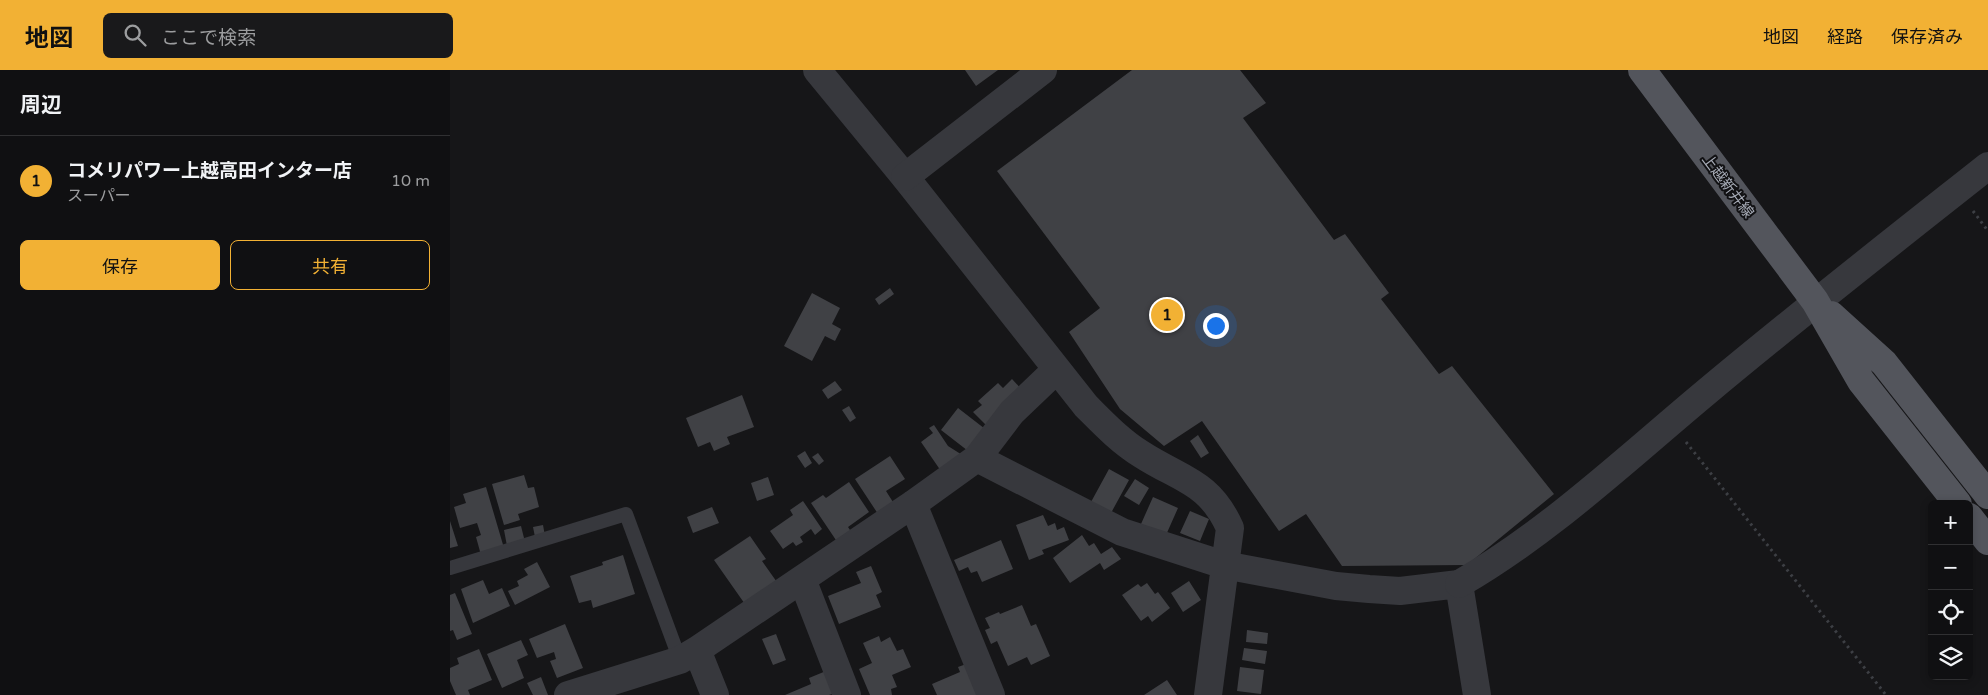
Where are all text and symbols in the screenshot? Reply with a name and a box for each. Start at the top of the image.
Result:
search box [103,13,453,58]
icon: search [121,21,149,49]
text: 地図 [25,24,73,53]
text: 地図 [1763,26,1799,48]
text: 経路 [1827,26,1863,48]
text: 保存済み [1891,26,1963,48]
text: ここで検索 [161,27,256,49]
text: 周辺 [20,93,62,118]
street label: 上越新井線 [1698,151,1758,221]
text: コメリパワー上越高田インター店 [67,160,352,182]
text: 1 [31,171,41,191]
text: 10 m [391,171,430,191]
text: スーパー [67,186,131,206]
button: 保存 [20,240,220,290]
button: 共有 [230,240,430,290]
pin: 1 [1151,296,1183,334]
your location [1203,313,1229,339]
map controls [1928,500,1973,680]
button: + [1928,500,1973,545]
button: − [1928,545,1973,590]
button: locate [1928,590,1973,635]
button: layers [1928,635,1973,680]

